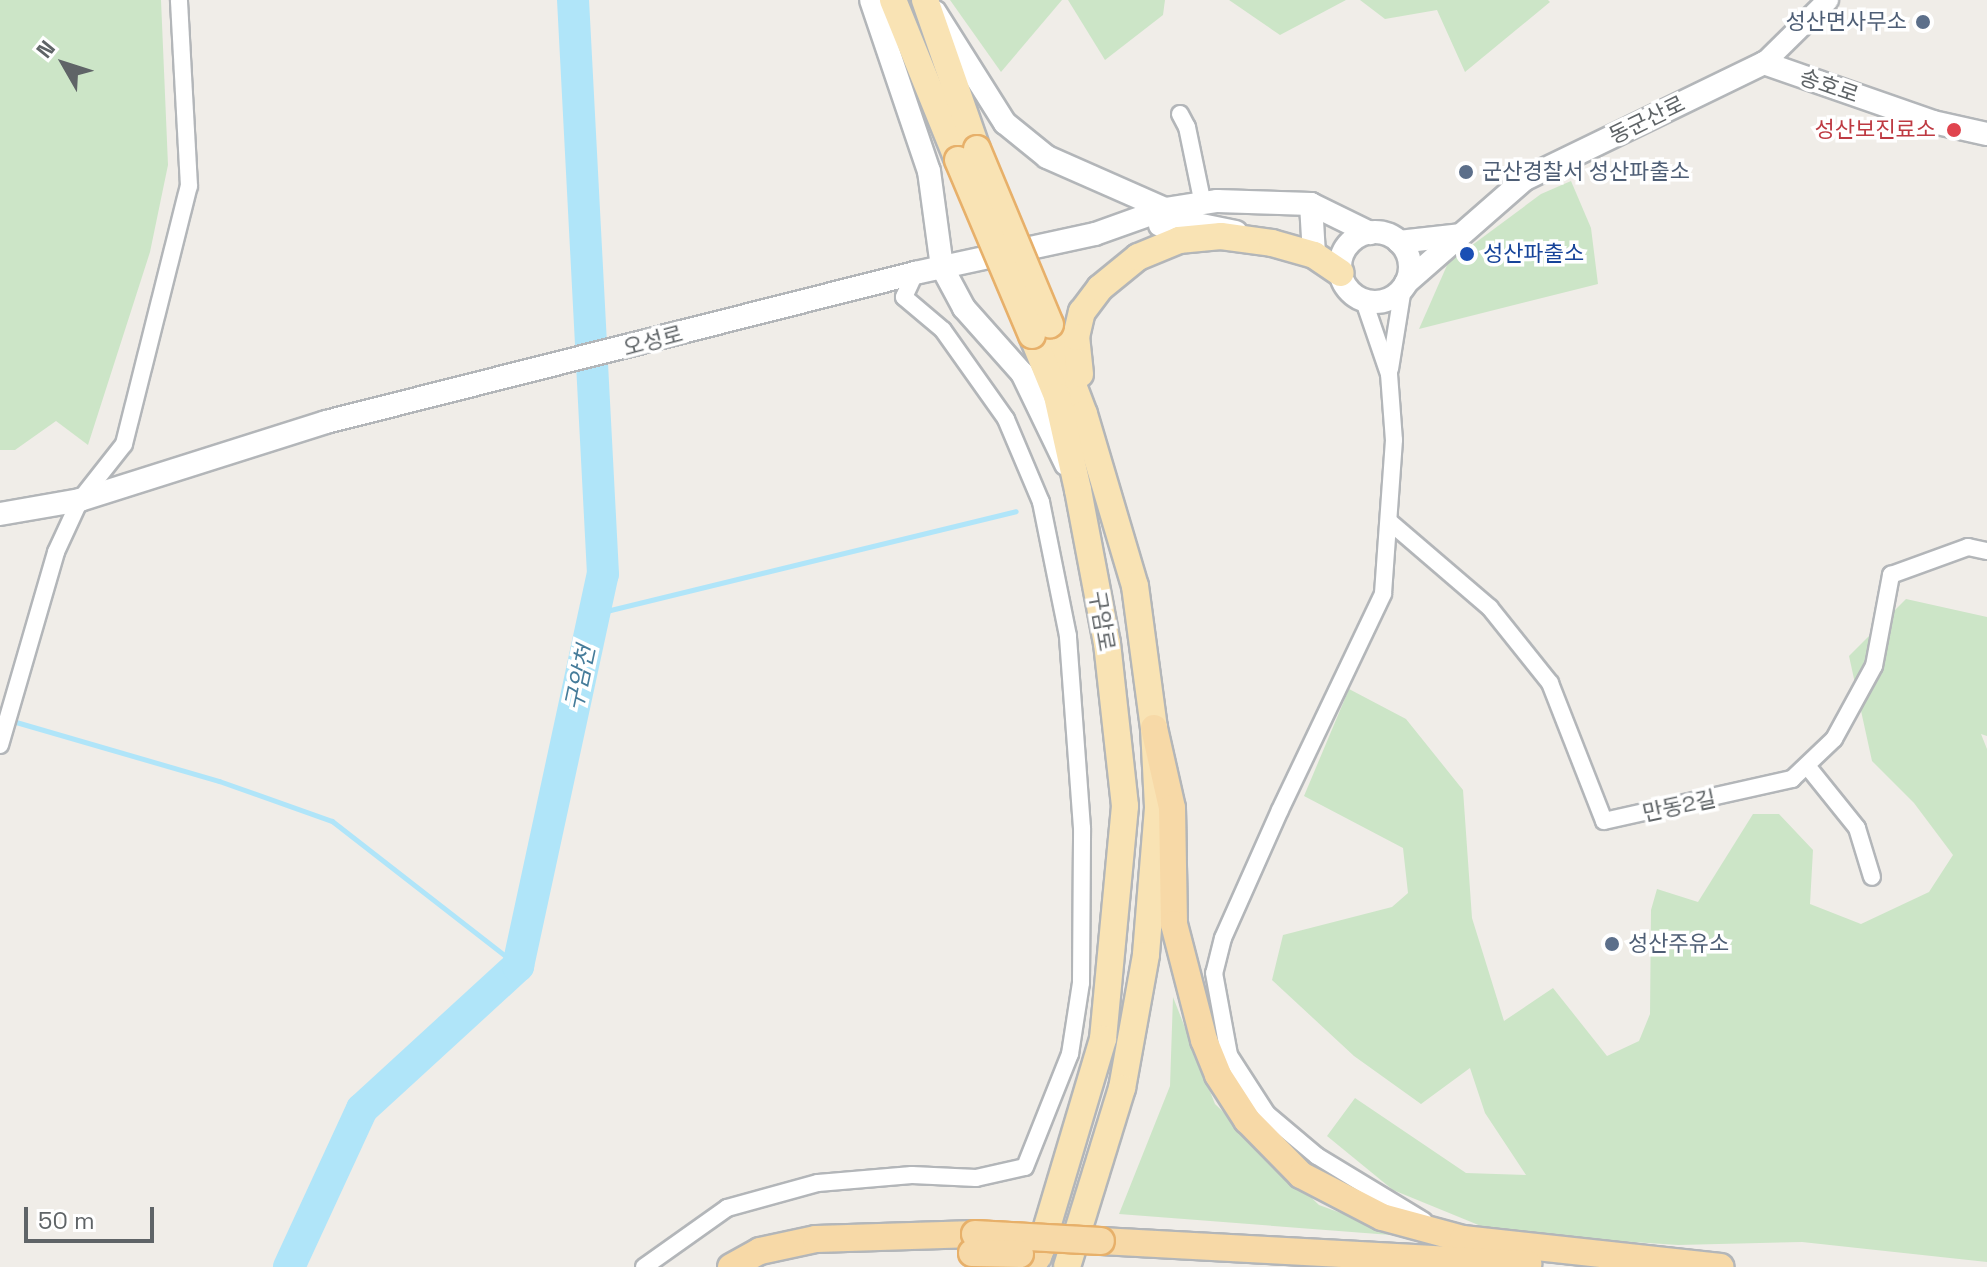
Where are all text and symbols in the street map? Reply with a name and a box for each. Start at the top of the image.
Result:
place label: 성산면사무소 [1786,9,1907,35]
marker: 성산면사무소 [1914,13,1932,31]
north arrow [24,24,104,104]
text: N [30,34,61,63]
street label: 송호로 [1796,64,1862,108]
street label: 동군산로 [1605,90,1689,150]
place label: 성산보진료소 [1815,117,1936,143]
marker: 성산보진료소 [1943,119,1965,141]
place label: 군산경찰서 성산파출소 [1482,159,1690,185]
marker: 군산경찰서 성산파출소 [1457,163,1475,181]
place label: 성산파출소 [1483,241,1584,267]
marker: 성산파출소 [1458,245,1476,263]
street label: 오성로 [620,320,686,362]
street label: 구암로 [1084,589,1120,653]
water label: 구암천 [559,643,601,713]
street label: 만동2길 [1640,785,1718,827]
place label: 성산주유소 [1628,931,1729,957]
marker: 성산주유소 [1603,935,1621,953]
scale bar [28,1191,158,1241]
text: 50 m [38,1205,95,1236]

